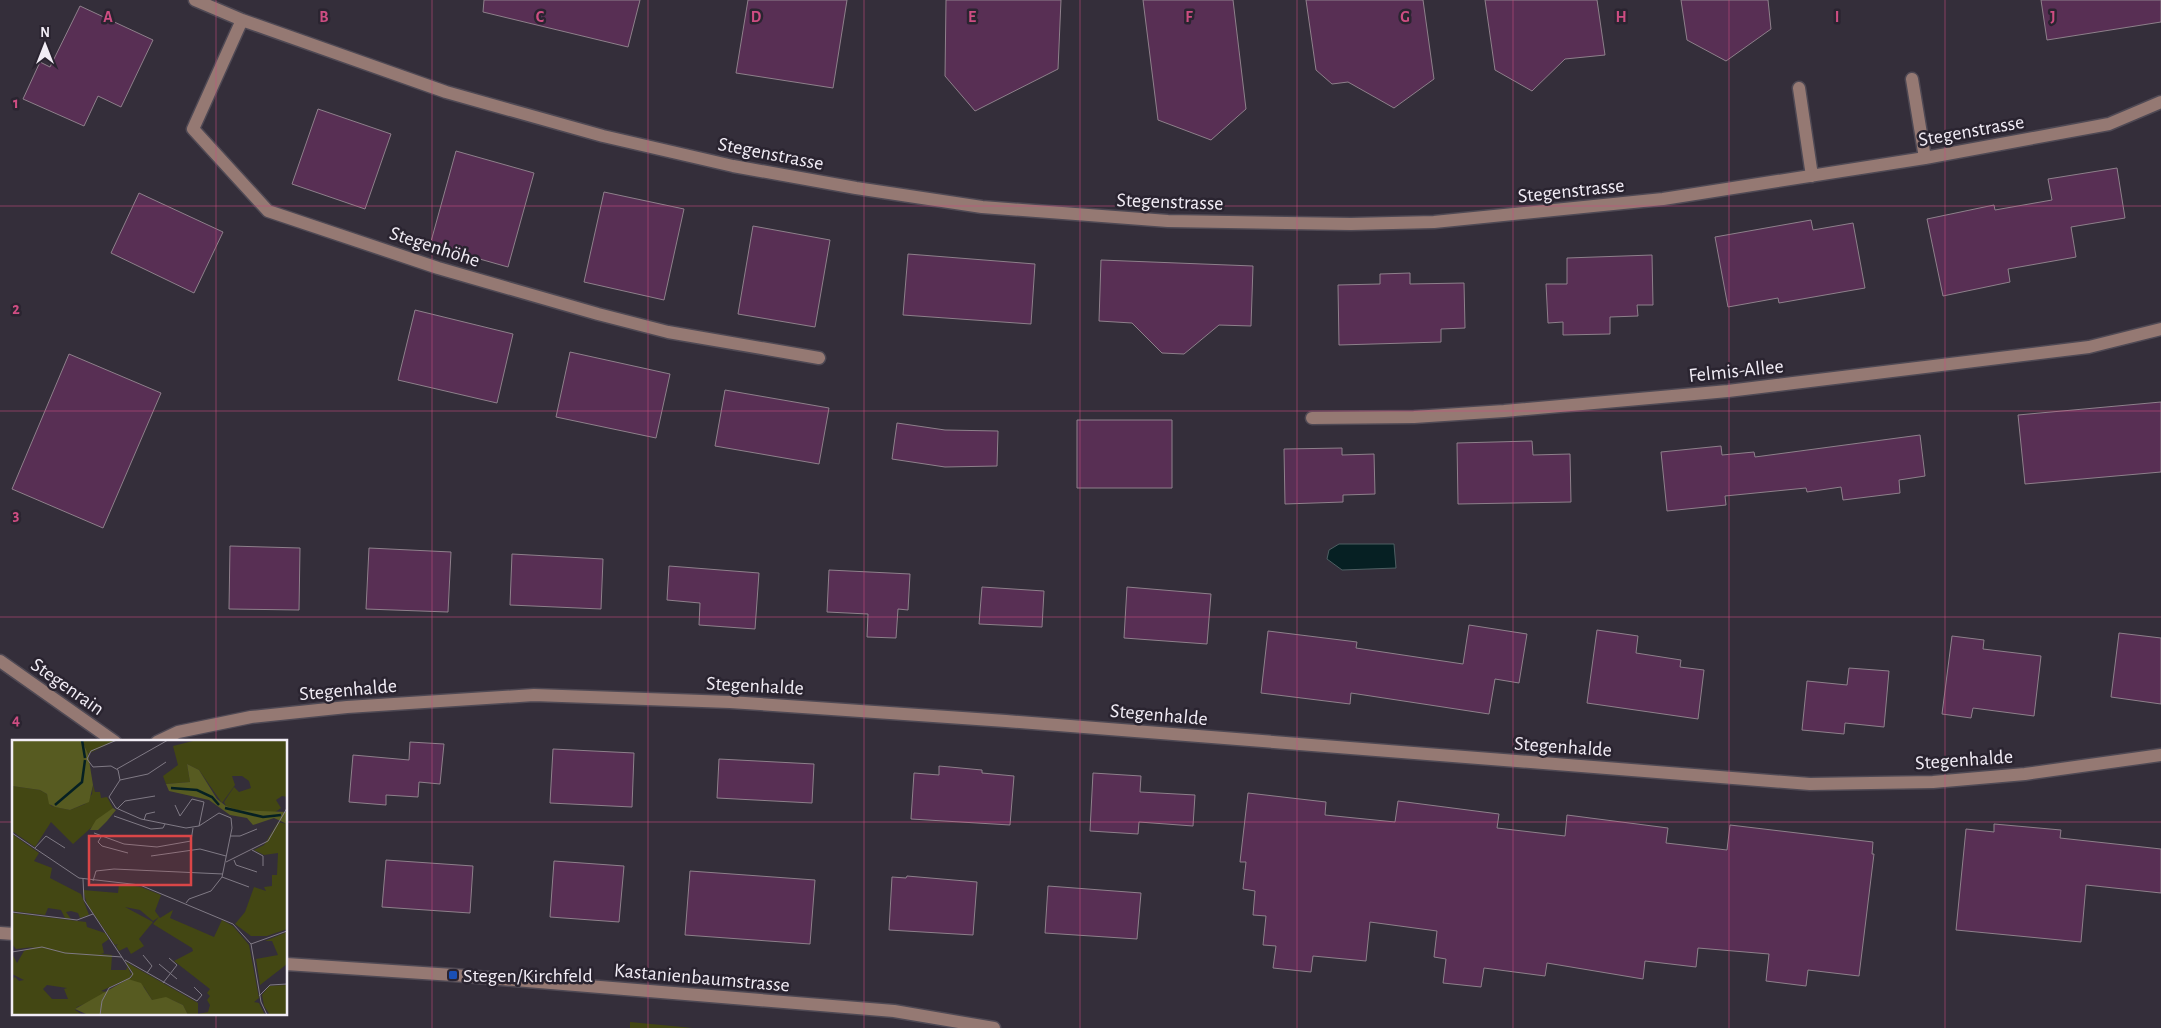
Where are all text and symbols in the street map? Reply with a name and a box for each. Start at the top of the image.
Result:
text: A [103,9,113,25]
text: B [319,9,329,25]
text: C [536,9,545,25]
text: D [751,9,762,25]
text: E [968,9,976,25]
text: F [1185,9,1193,25]
text: G [1400,9,1410,25]
text: H [1615,9,1627,25]
text: I [1835,9,1839,25]
text: J [2050,9,2056,25]
north arrow [20,20,70,70]
text: N [40,26,50,40]
text: 1 [13,95,19,111]
street label: Stegenstrasse [1917,112,2026,150]
street label: Stegenstrasse [716,134,825,174]
street label: Stegenstrasse [1517,175,1625,207]
street label: Stegenstrasse [1116,190,1224,214]
street label: Stegenhöhe [387,223,482,271]
text: 2 [12,301,20,317]
street label: Felmis-Allee [1688,356,1785,386]
text: 3 [13,507,20,523]
street label: Stegenrain [27,654,108,719]
street label: Stegenhalde [705,673,804,699]
street label: Stegenhalde [298,676,398,704]
street label: Stegenhalde [1109,701,1209,729]
text: 4 [12,712,20,728]
street label: Stegenhalde [1513,734,1613,760]
inset map [12,740,288,1016]
street label: Stegenhalde [1914,747,2014,773]
street label: Kastanienbaumstrasse [613,960,791,996]
place label: Stegen/Kirchfeld [463,966,593,986]
marker: Stegen/Kirchfeld [447,969,459,981]

